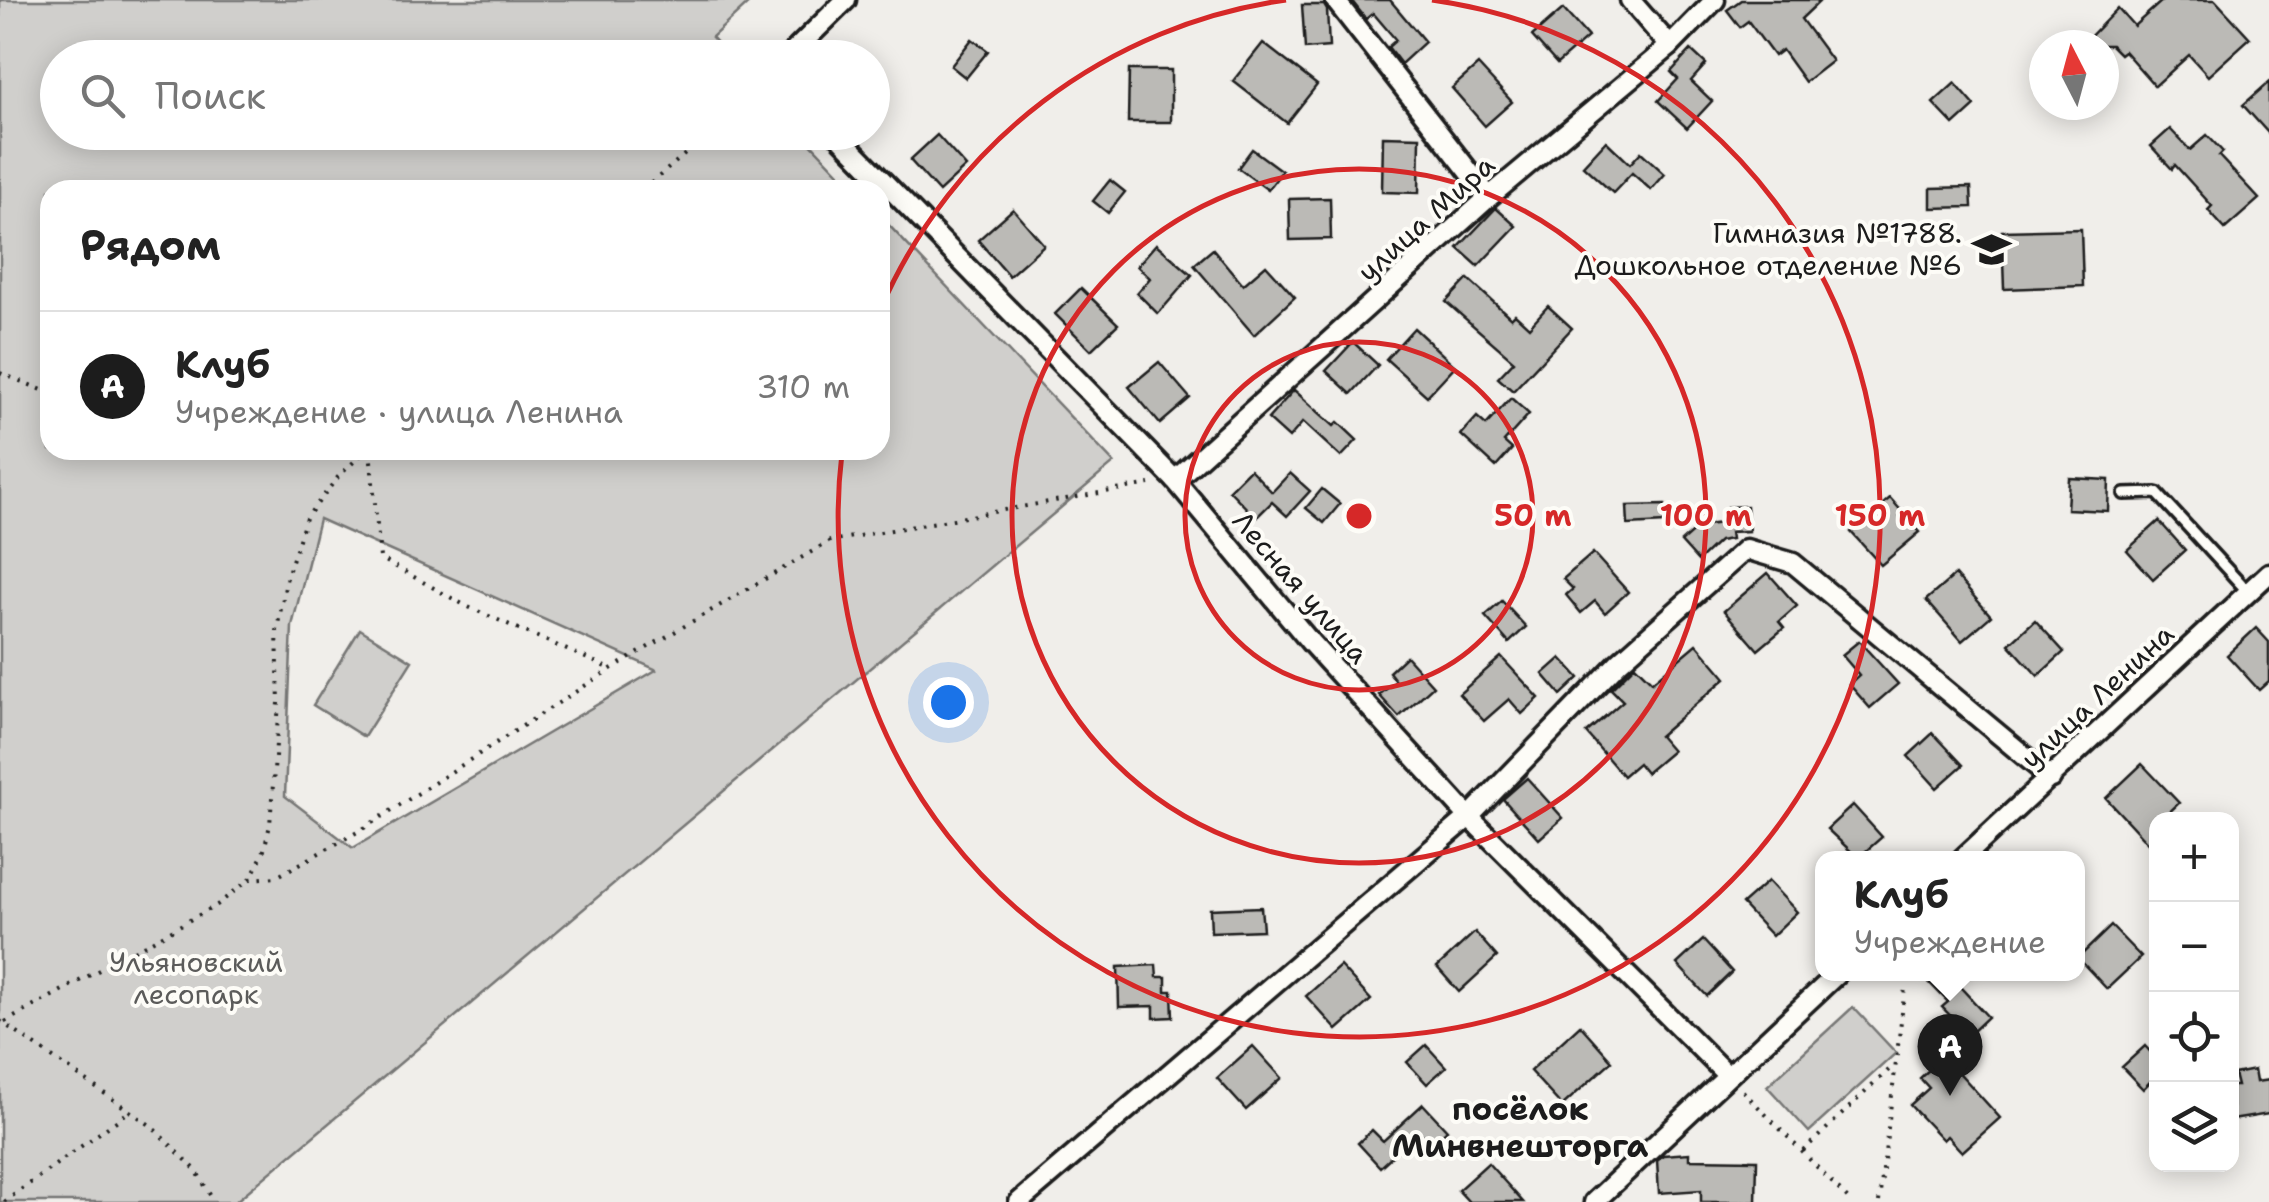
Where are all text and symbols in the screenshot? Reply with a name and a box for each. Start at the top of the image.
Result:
north arrow [2029,30,2119,120]
search box [40,40,890,150]
icon: search [75,68,130,123]
text: Поиск [155,70,266,121]
street label: улица Мира [1349,146,1503,290]
place label: Гимназия №1788. Дошкольное отделение №6 [1575,214,1962,284]
text: Рядом [80,217,221,273]
school or university icon: Гимназия №1788. Дошкольное отделение №6 [1971,228,2013,270]
text: Клуб [175,339,270,390]
text: A [100,365,125,408]
text: 310 m [756,365,850,408]
text: Учреждение · улица Ленина [175,390,623,433]
text: 50 m [1494,495,1572,536]
text: 100 m [1660,495,1752,536]
text: 150 m [1835,495,1925,536]
centre of rings [1341,498,1377,534]
street label: Лесная улица [1224,503,1378,671]
street label: улица Ленина [2012,615,2182,777]
your location [923,677,974,728]
map controls [2149,812,2239,1172]
button: + [2149,812,2239,902]
popup [1815,851,2085,981]
text: Клуб [1854,869,1948,920]
button: − [2149,902,2239,992]
text: Учреждение [1854,920,2046,963]
park label: Ульяновский лесопарк [109,943,283,1013]
button: locate [2149,992,2239,1082]
pin: A [1918,1014,1982,1096]
button: layers [2149,1082,2239,1172]
district label: посёлок Минвнешторга [1392,1087,1649,1167]

